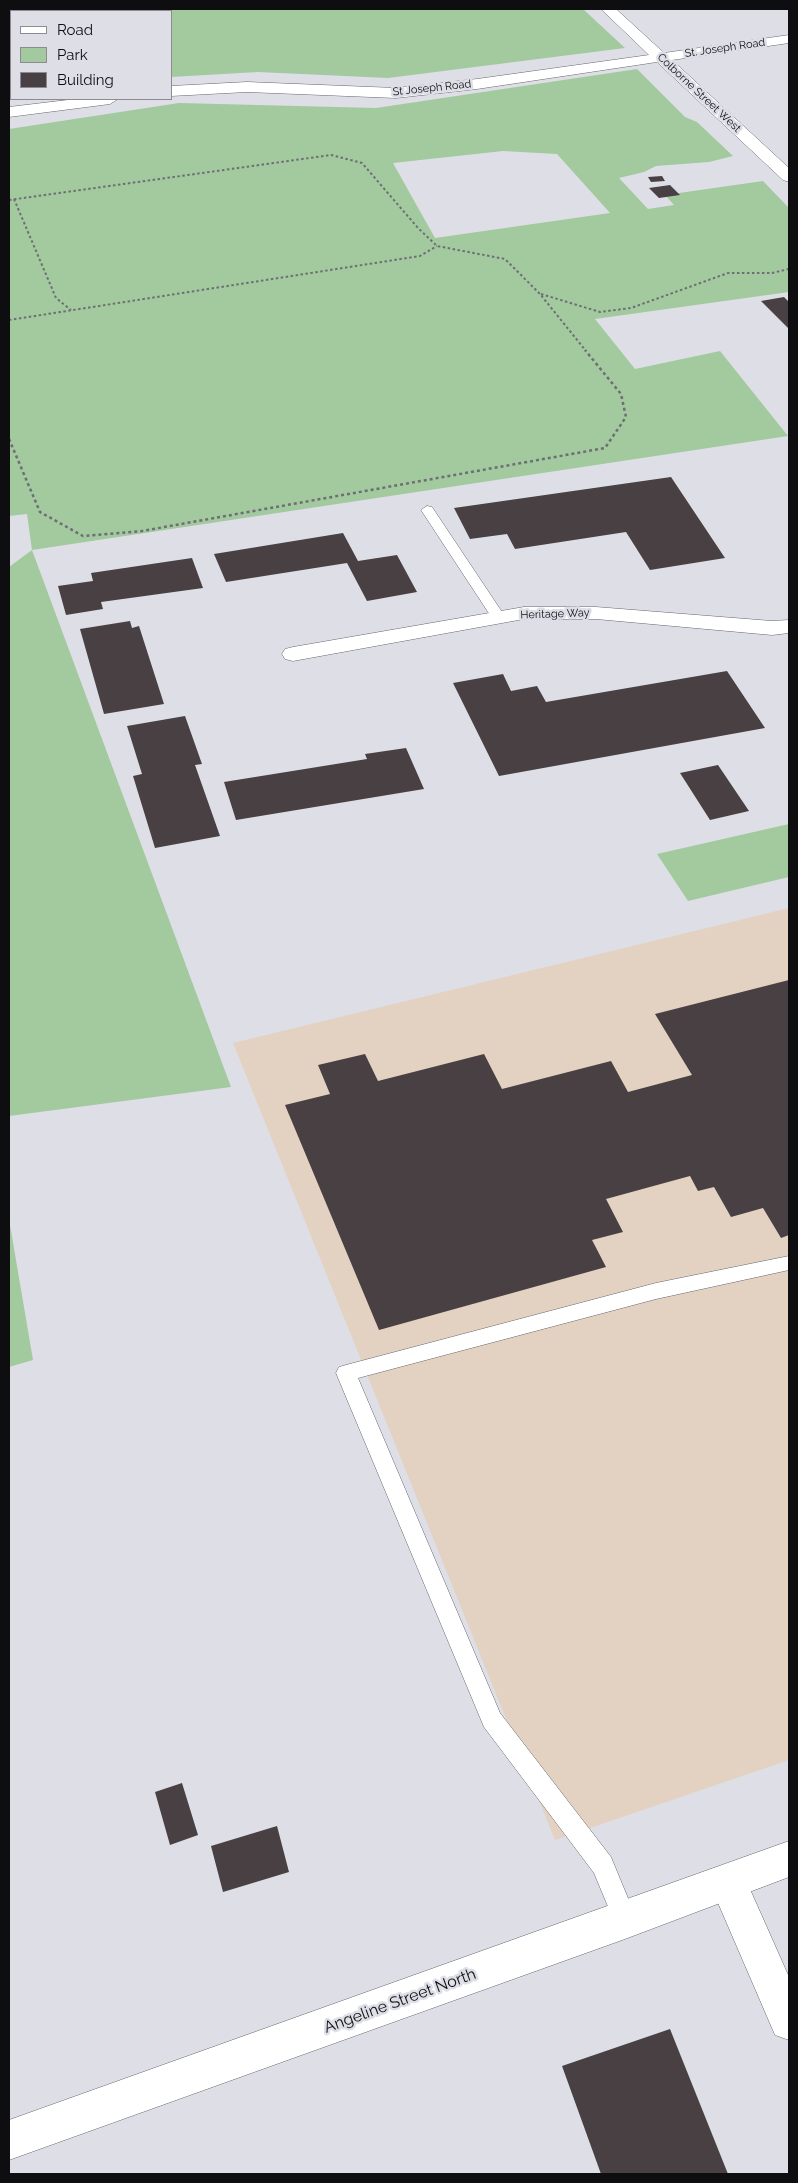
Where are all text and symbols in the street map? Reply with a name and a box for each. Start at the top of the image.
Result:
legend [10,10,172,100]
text: Road [57,21,93,39]
street label: St. Joseph Road [684,36,766,60]
text: Park [57,46,88,64]
street label: Colborne Street West [654,51,744,135]
text: Building [57,71,114,89]
street label: St Joseph Road [392,77,472,99]
street label: Heritage Way [520,606,590,622]
street label: Angeline Street North [321,1965,479,2037]

